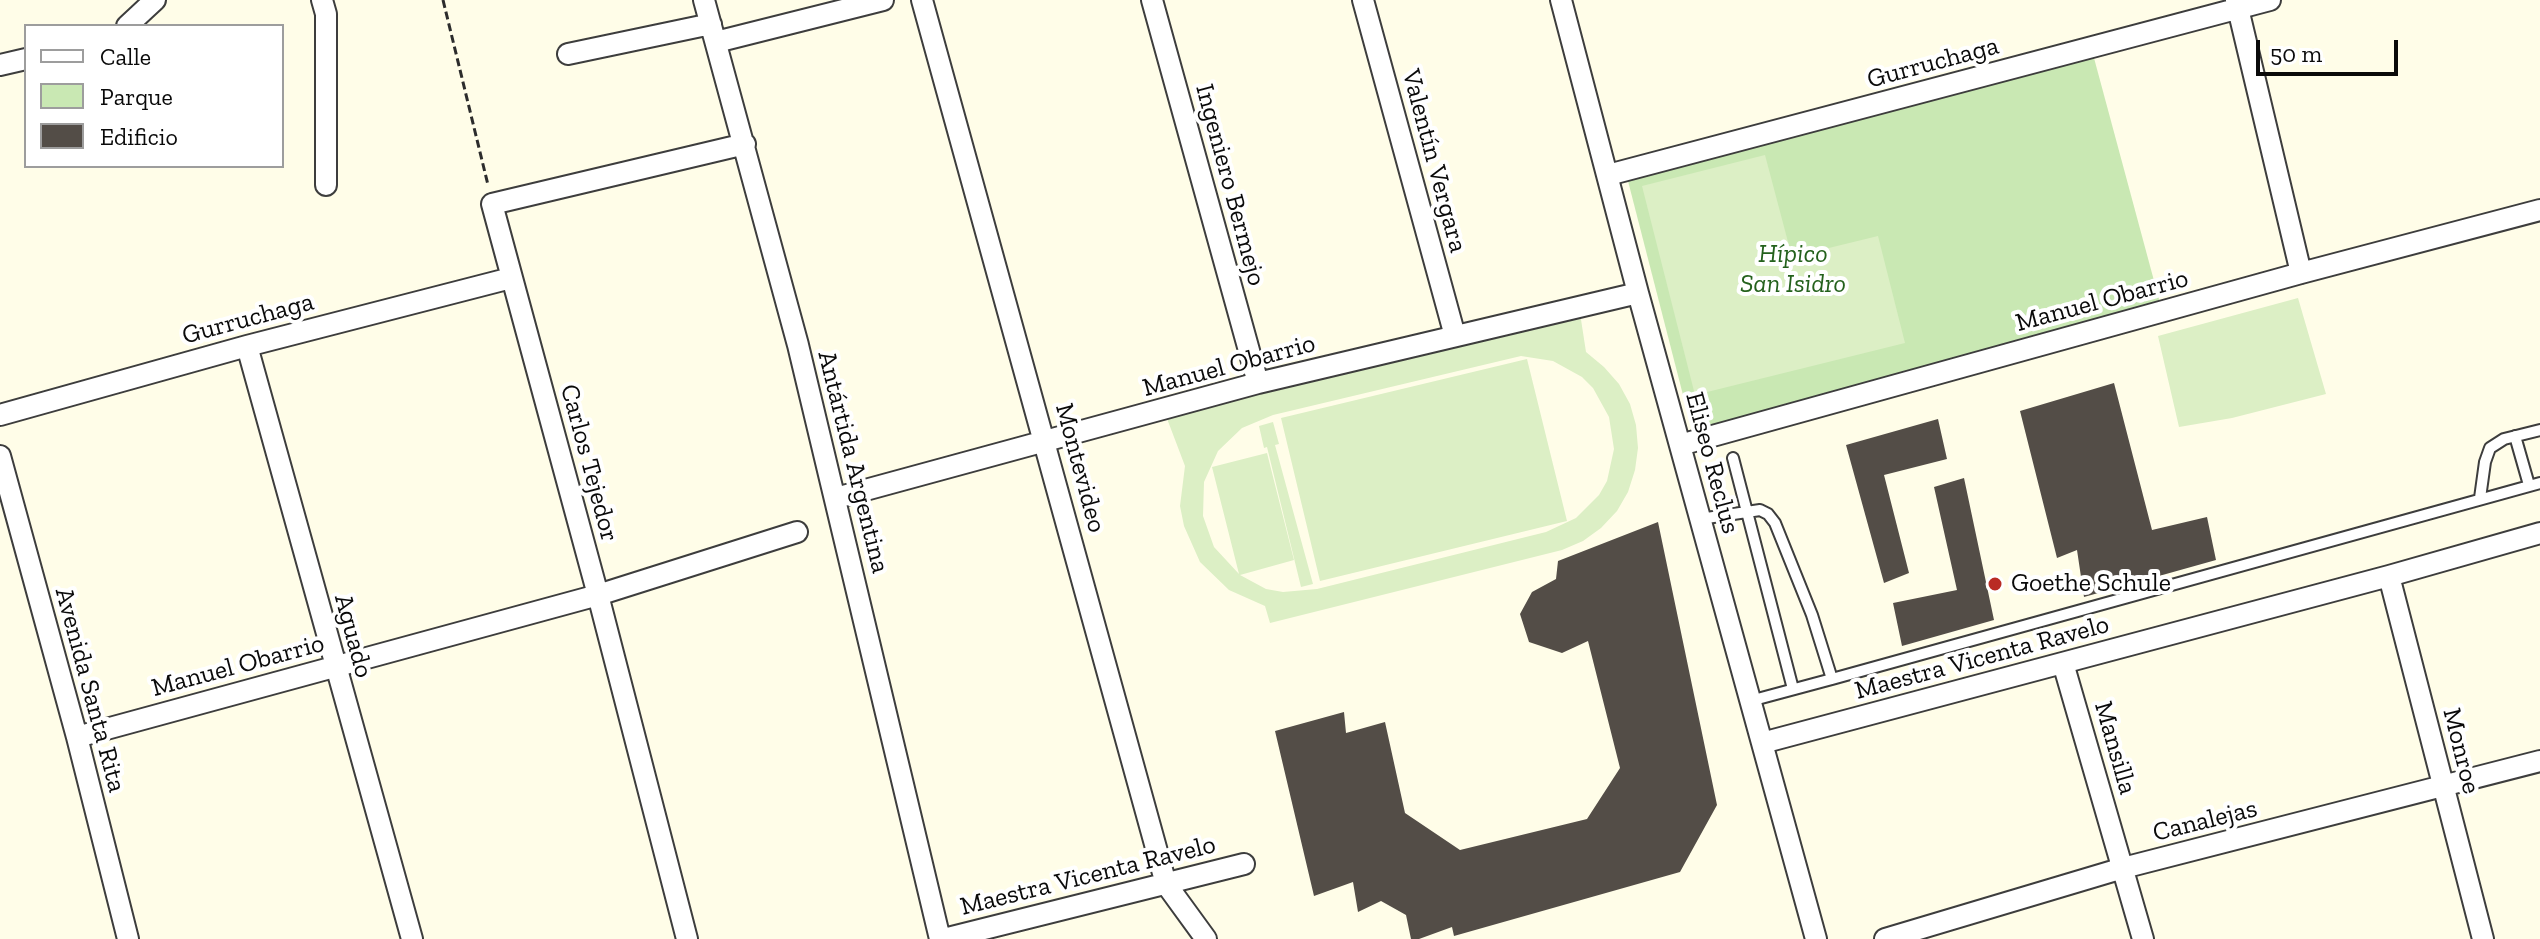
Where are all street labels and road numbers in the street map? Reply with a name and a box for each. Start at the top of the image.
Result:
street label: Gurruchaga [1864,30,2002,96]
street label: Valentín Vergara [1395,66,1473,256]
street label: Ingeniero Bermejo [1188,81,1272,289]
street label: Manuel Obarrio [2012,263,2192,339]
street label: Gurruchaga [179,286,317,352]
street label: Manuel Obarrio [1139,328,1319,404]
street label: Antártida Argentina [810,348,896,576]
street label: Carlos Tejedor [553,381,625,545]
street label: Eliseo Reclus [1678,389,1746,537]
street label: Montevideo [1048,400,1112,536]
street label: Avenida Santa Rita [48,584,132,796]
street label: Aguado [327,591,379,681]
street label: Maestra Vicenta Ravelo [1851,609,2113,707]
street label: Manuel Obarrio [148,628,328,704]
street label: Mansilla [2087,698,2143,798]
street label: Monroe [2435,705,2487,797]
street label: Canalejas [2150,793,2260,849]
street label: Maestra Vicenta Ravelo [957,829,1219,923]

